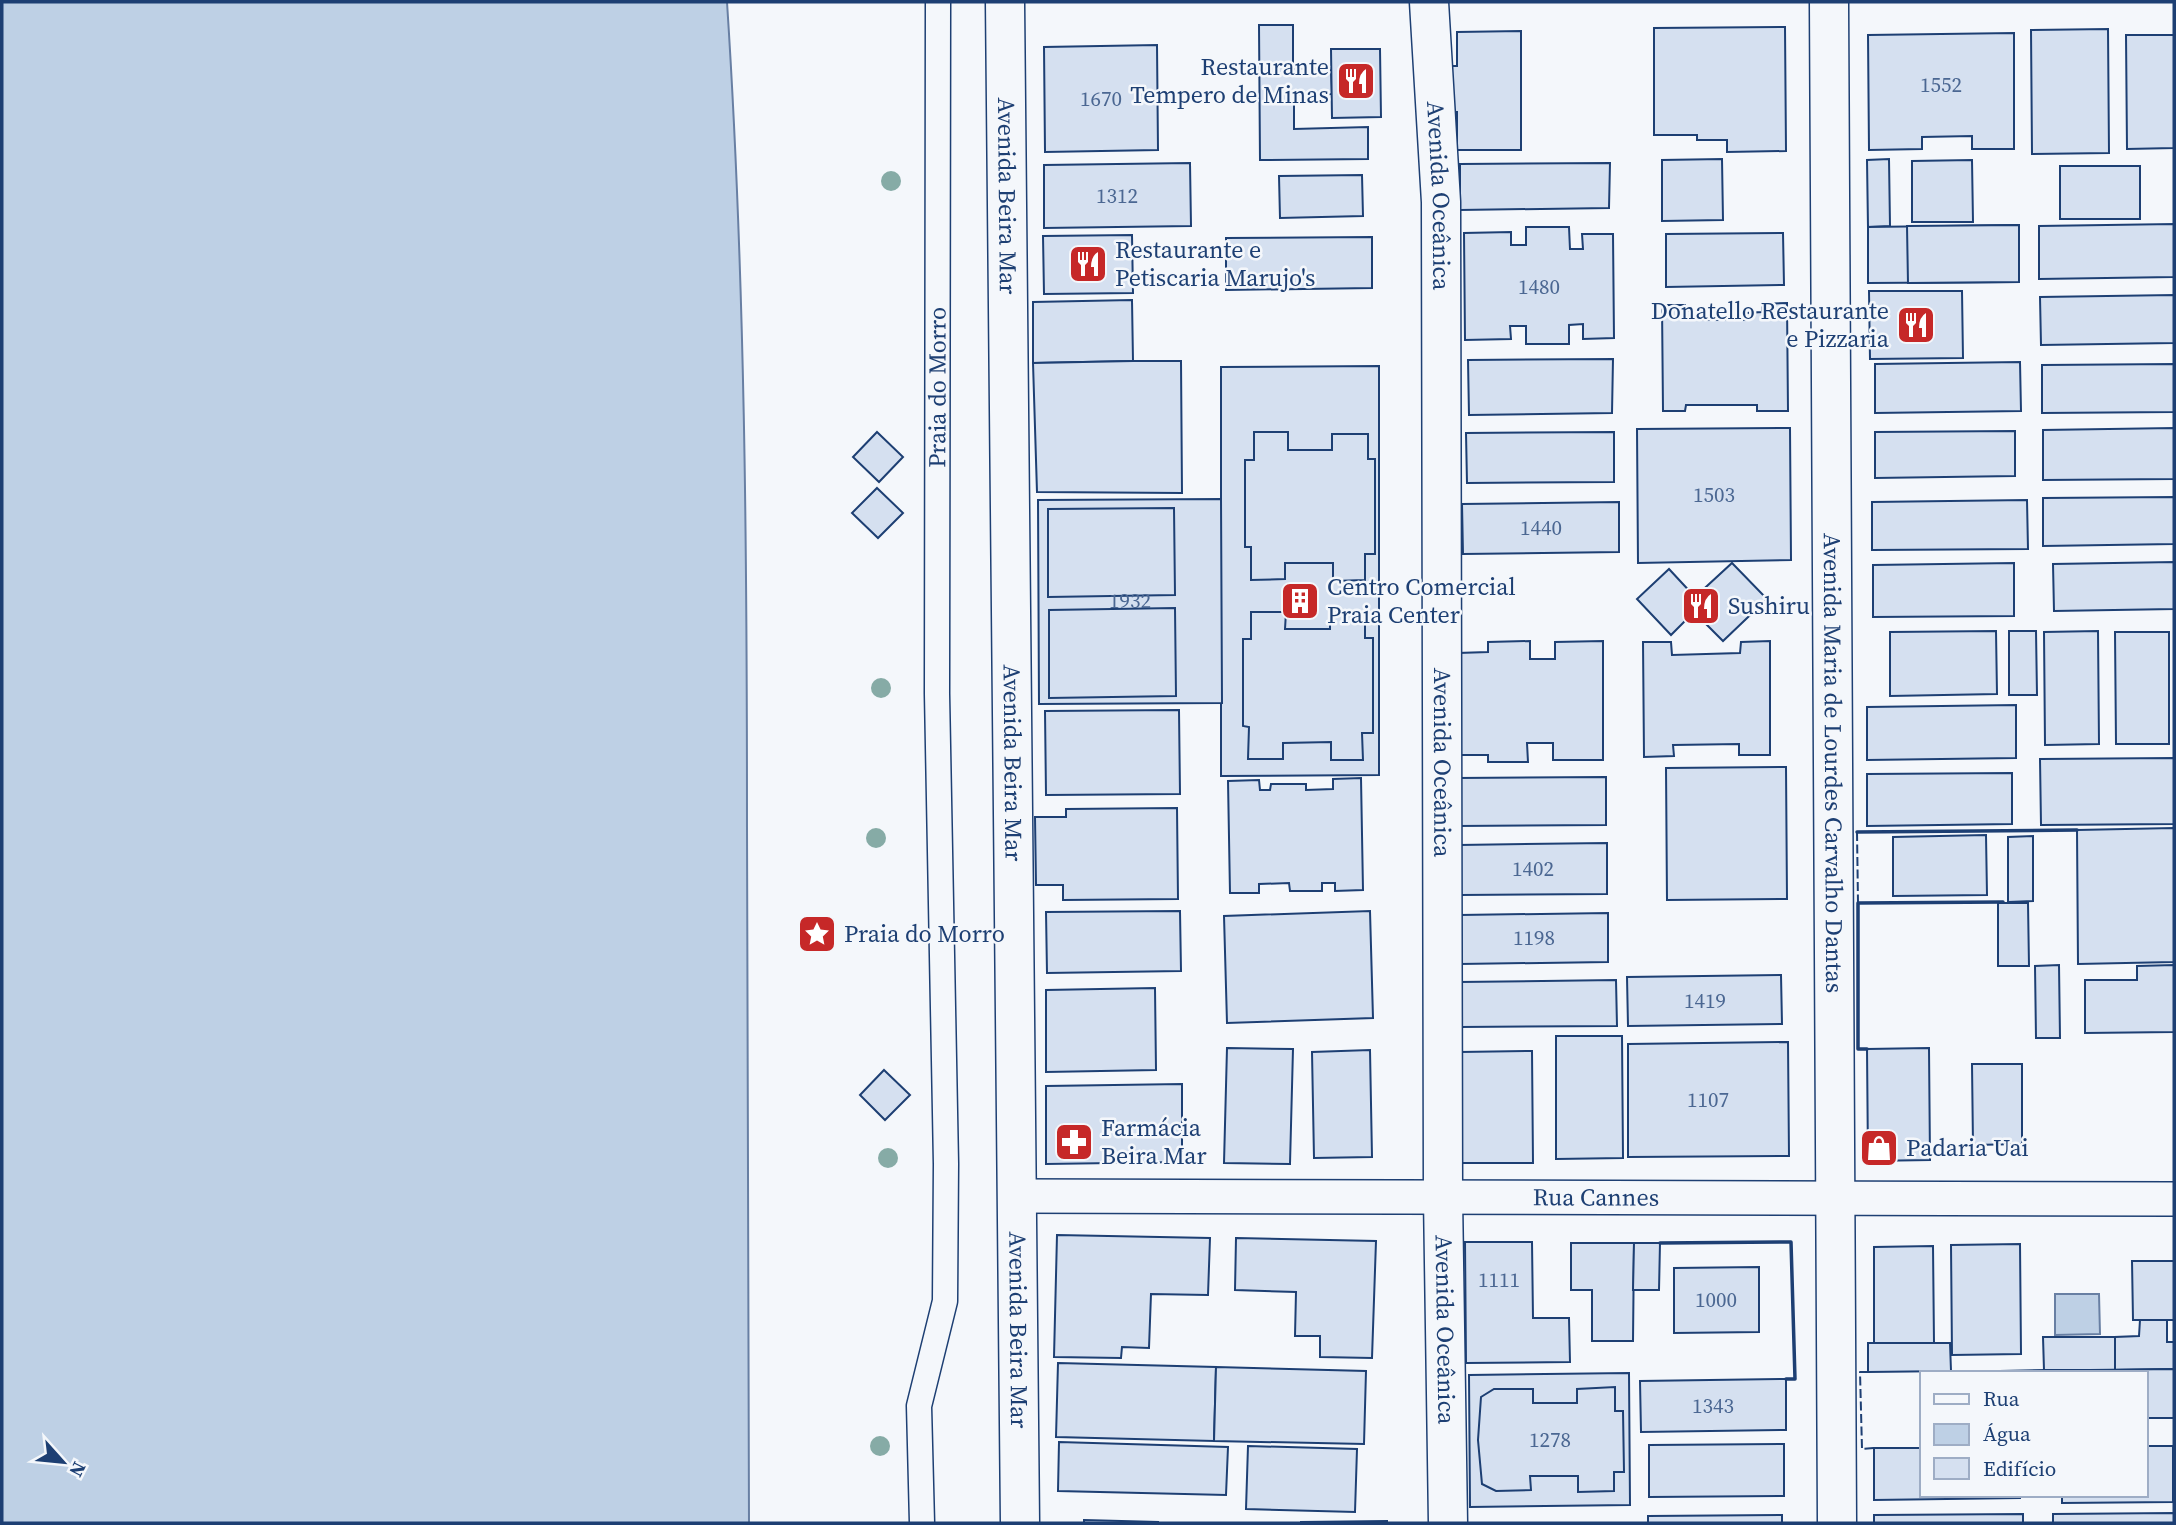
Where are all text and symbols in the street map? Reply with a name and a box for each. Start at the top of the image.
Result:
place label: Restaurante Tempero de Minas [1130,50,1329,111]
restaurant icon: Restaurante Tempero de Minas [1335,60,1377,102]
house number: 1552 [1920,70,1962,99]
house number: 1670 [1080,84,1122,113]
street label: Avenida Beira Mar [990,97,1025,295]
street label: Avenida Oceânica [1419,100,1458,291]
house number: 1312 [1096,181,1138,210]
place label: Restaurante e Petiscaria Marujo's [1115,233,1315,294]
restaurant icon: Restaurante e Petiscaria Marujo's [1067,243,1109,285]
house number: 1480 [1518,272,1560,301]
place label: Donatello Restaurante e Pizzaria [1651,294,1890,355]
restaurant icon: Donatello Restaurante e Pizzaria [1895,304,1937,346]
street label: Praia do Morro [920,307,954,468]
house number: 1503 [1693,480,1735,509]
house number: 1440 [1520,513,1562,542]
street label: Avenida Maria de Lourdes Carvalho Dantas [1816,533,1851,993]
place label: Centro Comercial Praia Center [1327,570,1516,631]
building icon: Centro Comercial Praia Center [1279,580,1321,622]
restaurant icon: Sushiru [1680,585,1722,627]
house number: 1932 [1109,586,1151,615]
place label: Sushiru [1728,589,1810,622]
street label: Avenida Beira Mar [996,664,1030,862]
street label: Avenida Oceânica [1426,668,1459,858]
house number: 1402 [1512,854,1554,883]
place icon: Praia do Morro [796,913,838,955]
place label: Praia do Morro [844,917,1005,950]
house number: 1198 [1513,923,1555,952]
house number: 1419 [1684,986,1726,1015]
house number: 1107 [1687,1085,1729,1114]
place label: Farmácia Beira Mar [1101,1111,1207,1172]
pharmacy icon: Farmácia Beira Mar [1053,1121,1095,1163]
shop icon: Padaria Uai [1858,1127,1900,1169]
place label: Padaria Uai [1906,1131,2029,1164]
street label: Rua Cannes [1533,1180,1659,1214]
street label: Avenida Beira Mar [1001,1231,1036,1429]
street label: Avenida Oceânica [1428,1235,1463,1425]
house number: 1111 [1478,1265,1520,1294]
house number: 1000 [1695,1285,1737,1314]
legend [1920,1371,2148,1497]
text: Rua [1983,1384,2020,1413]
house number: 1343 [1692,1391,1734,1420]
text: Água [1983,1419,2031,1448]
house number: 1278 [1529,1425,1571,1454]
north arrow [28,1427,98,1497]
text: Edifício [1983,1454,2056,1483]
text: N [63,1458,93,1482]

